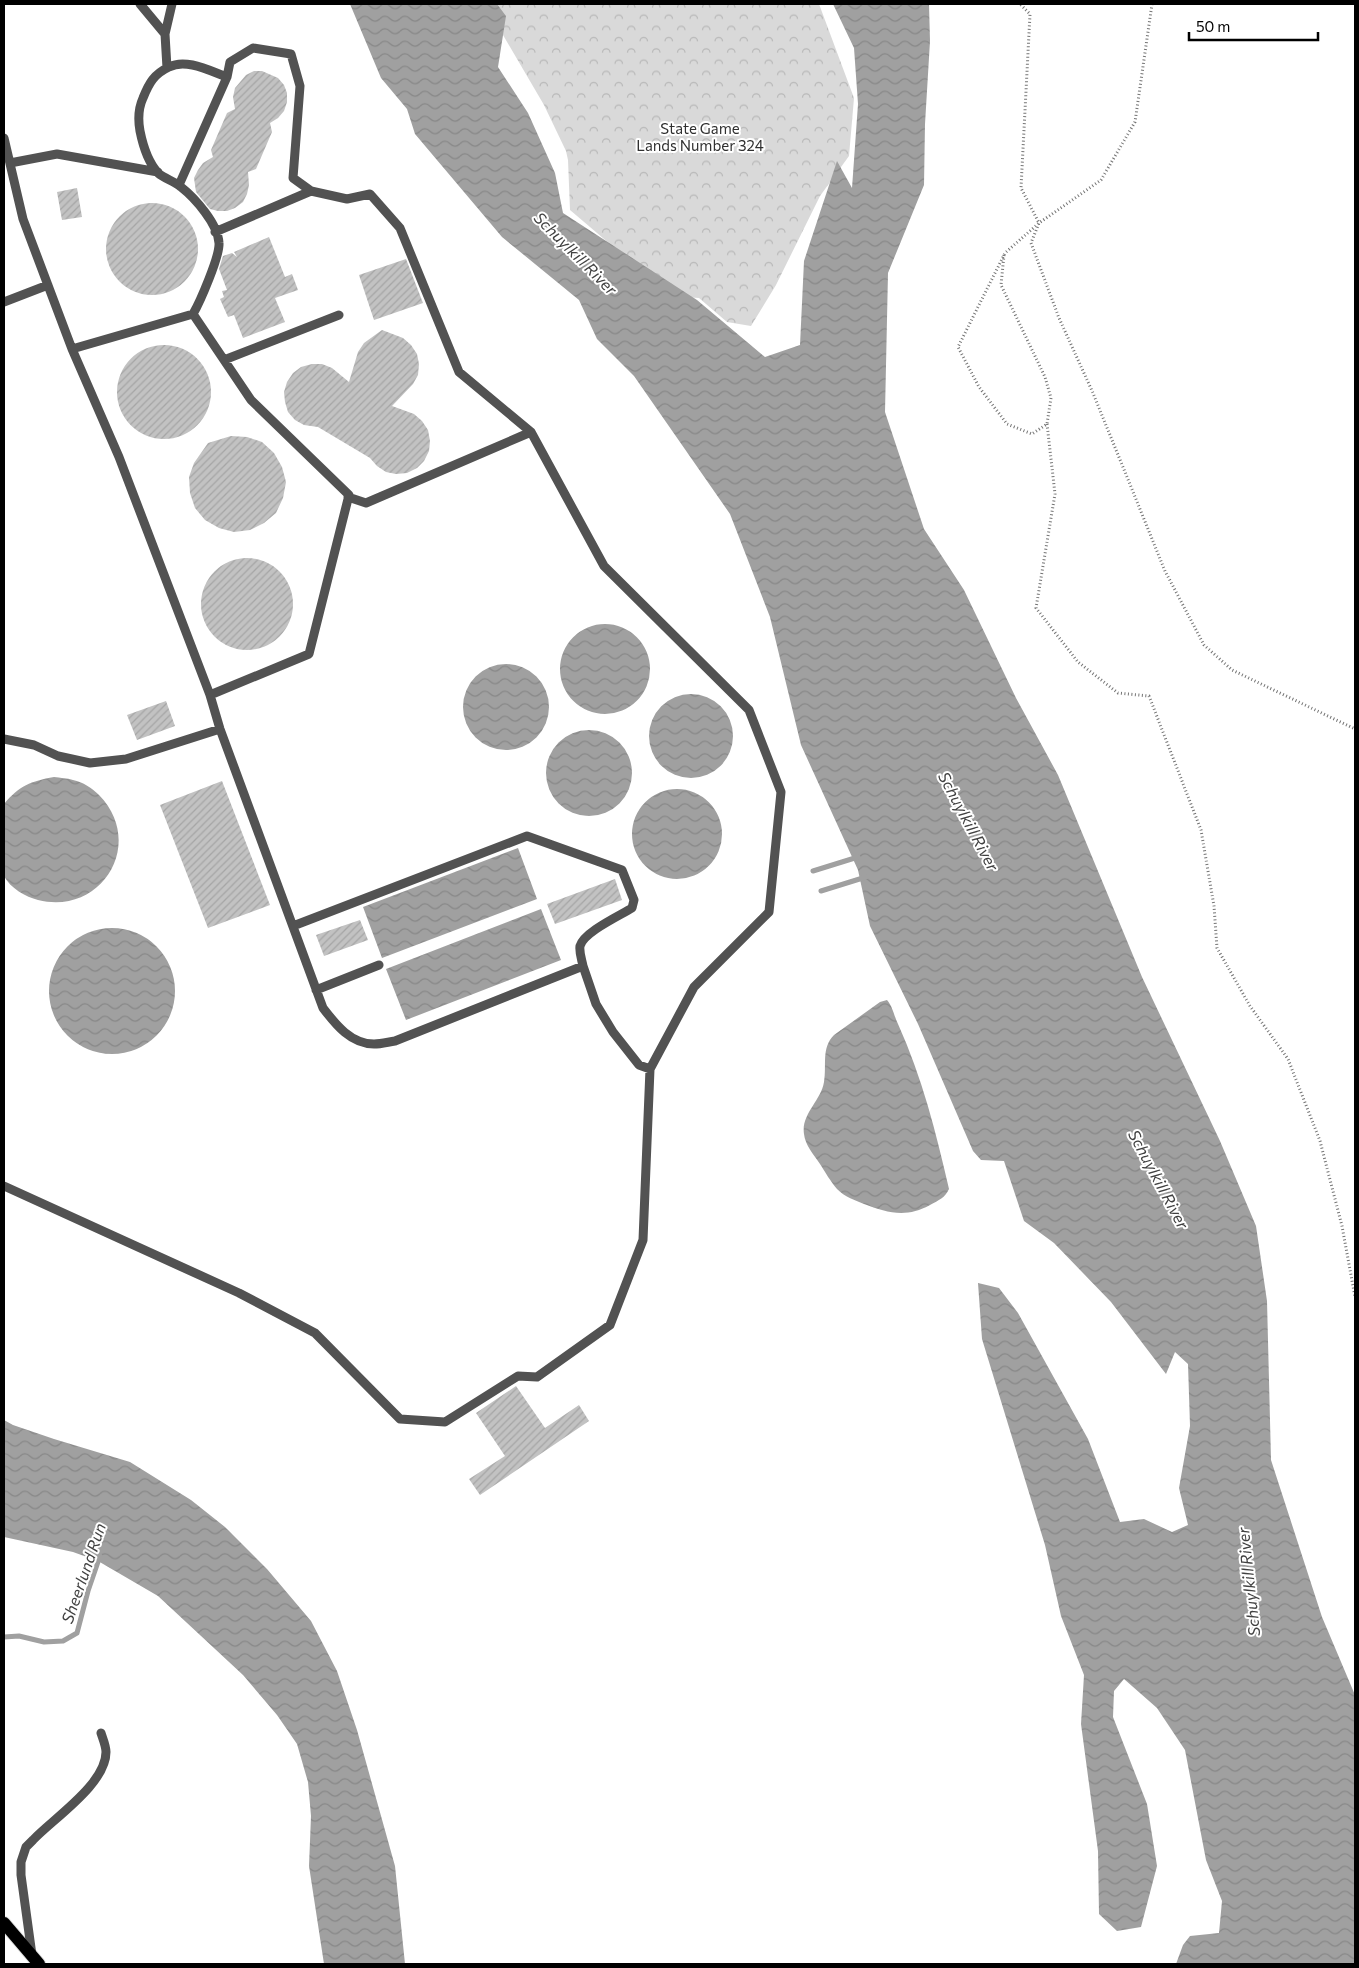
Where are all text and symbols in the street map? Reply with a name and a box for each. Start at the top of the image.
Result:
scale bar [1189,10,1318,42]
text: 50 m [1196,17,1230,35]
park label: State Game Lands Number 324 [636,119,764,154]
water label: Schuylkill River [531,208,622,299]
water label: Schuylkill River [935,768,1003,874]
water label: Schuylkill River [1125,1126,1193,1232]
water label: Sheerlund Run [57,1520,109,1626]
water label: Schuylkill River [1233,1526,1263,1637]

